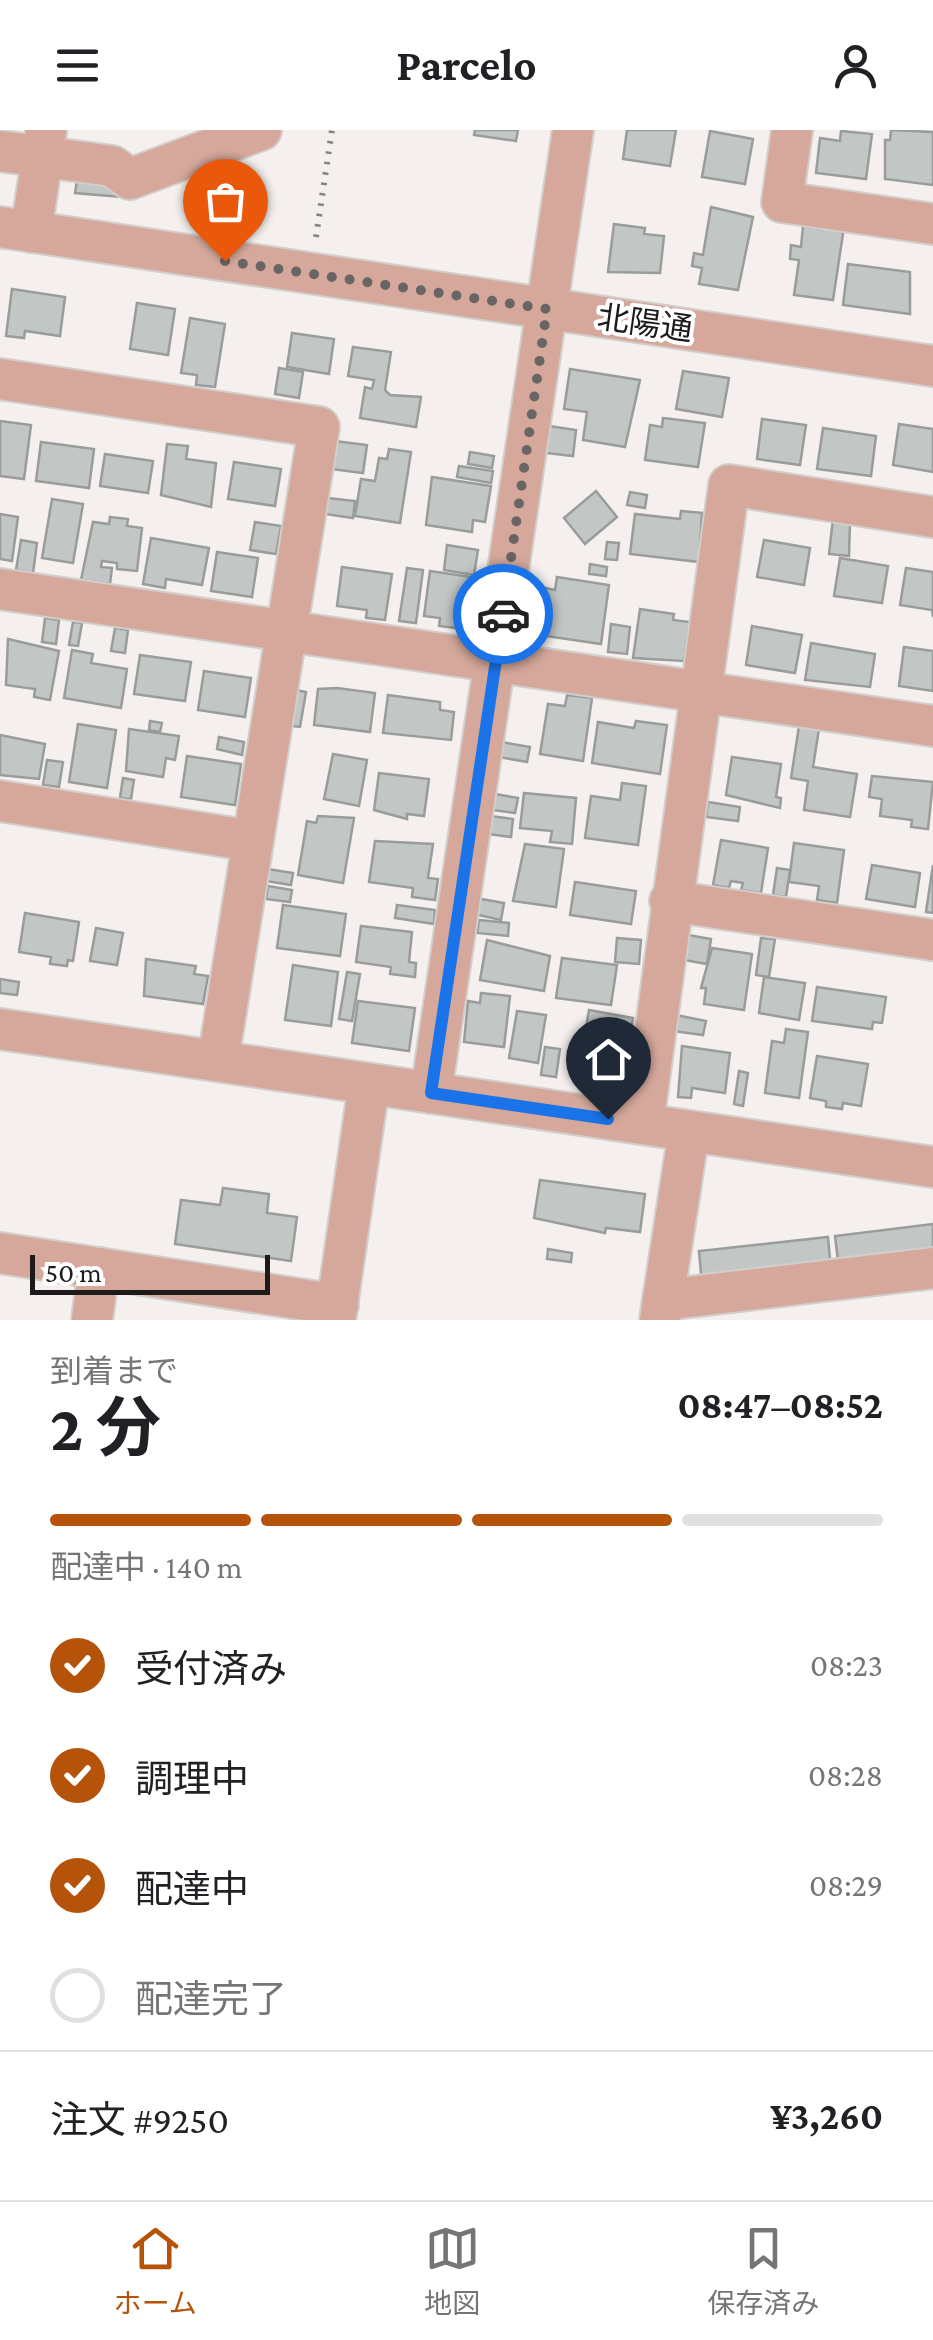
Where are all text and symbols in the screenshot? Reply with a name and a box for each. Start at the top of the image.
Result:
icon: menu [50,38,105,93]
icon: person [828,38,883,93]
text: Parcelo [396,40,537,90]
pin [183,159,268,262]
icon: bag [198,174,253,229]
street label: 北陽通 [595,298,695,348]
courier [453,564,553,664]
icon: car [476,587,531,642]
pin [566,1017,651,1120]
icon: home [581,1032,636,1087]
scale bar [30,1250,270,1294]
text: 50 m [45,1257,102,1288]
text: 到着まで [50,1353,178,1389]
text: 08:47–08:52 [678,1384,883,1426]
text: 2 分 [50,1392,161,1464]
text: 配達中 · 140 m [50,1549,242,1585]
icon: check [50,1638,105,1693]
text: 08:23 [810,1647,883,1683]
text: 受付済み [135,1648,287,1690]
icon: check [50,1748,105,1803]
text: 08:28 [808,1757,883,1793]
text: 調理中 [135,1758,249,1800]
icon: check [50,1858,105,1913]
text: 08:29 [809,1867,883,1903]
text: 配達中 [135,1868,249,1910]
text: 配達完了 [135,1978,287,2020]
text: ¥3,260 [770,2095,883,2137]
text: 注文 #9250 [50,2099,229,2141]
tab: ホーム [114,2221,197,2321]
tab: 地図 [424,2221,480,2321]
tab: 保存済み [707,2221,819,2321]

